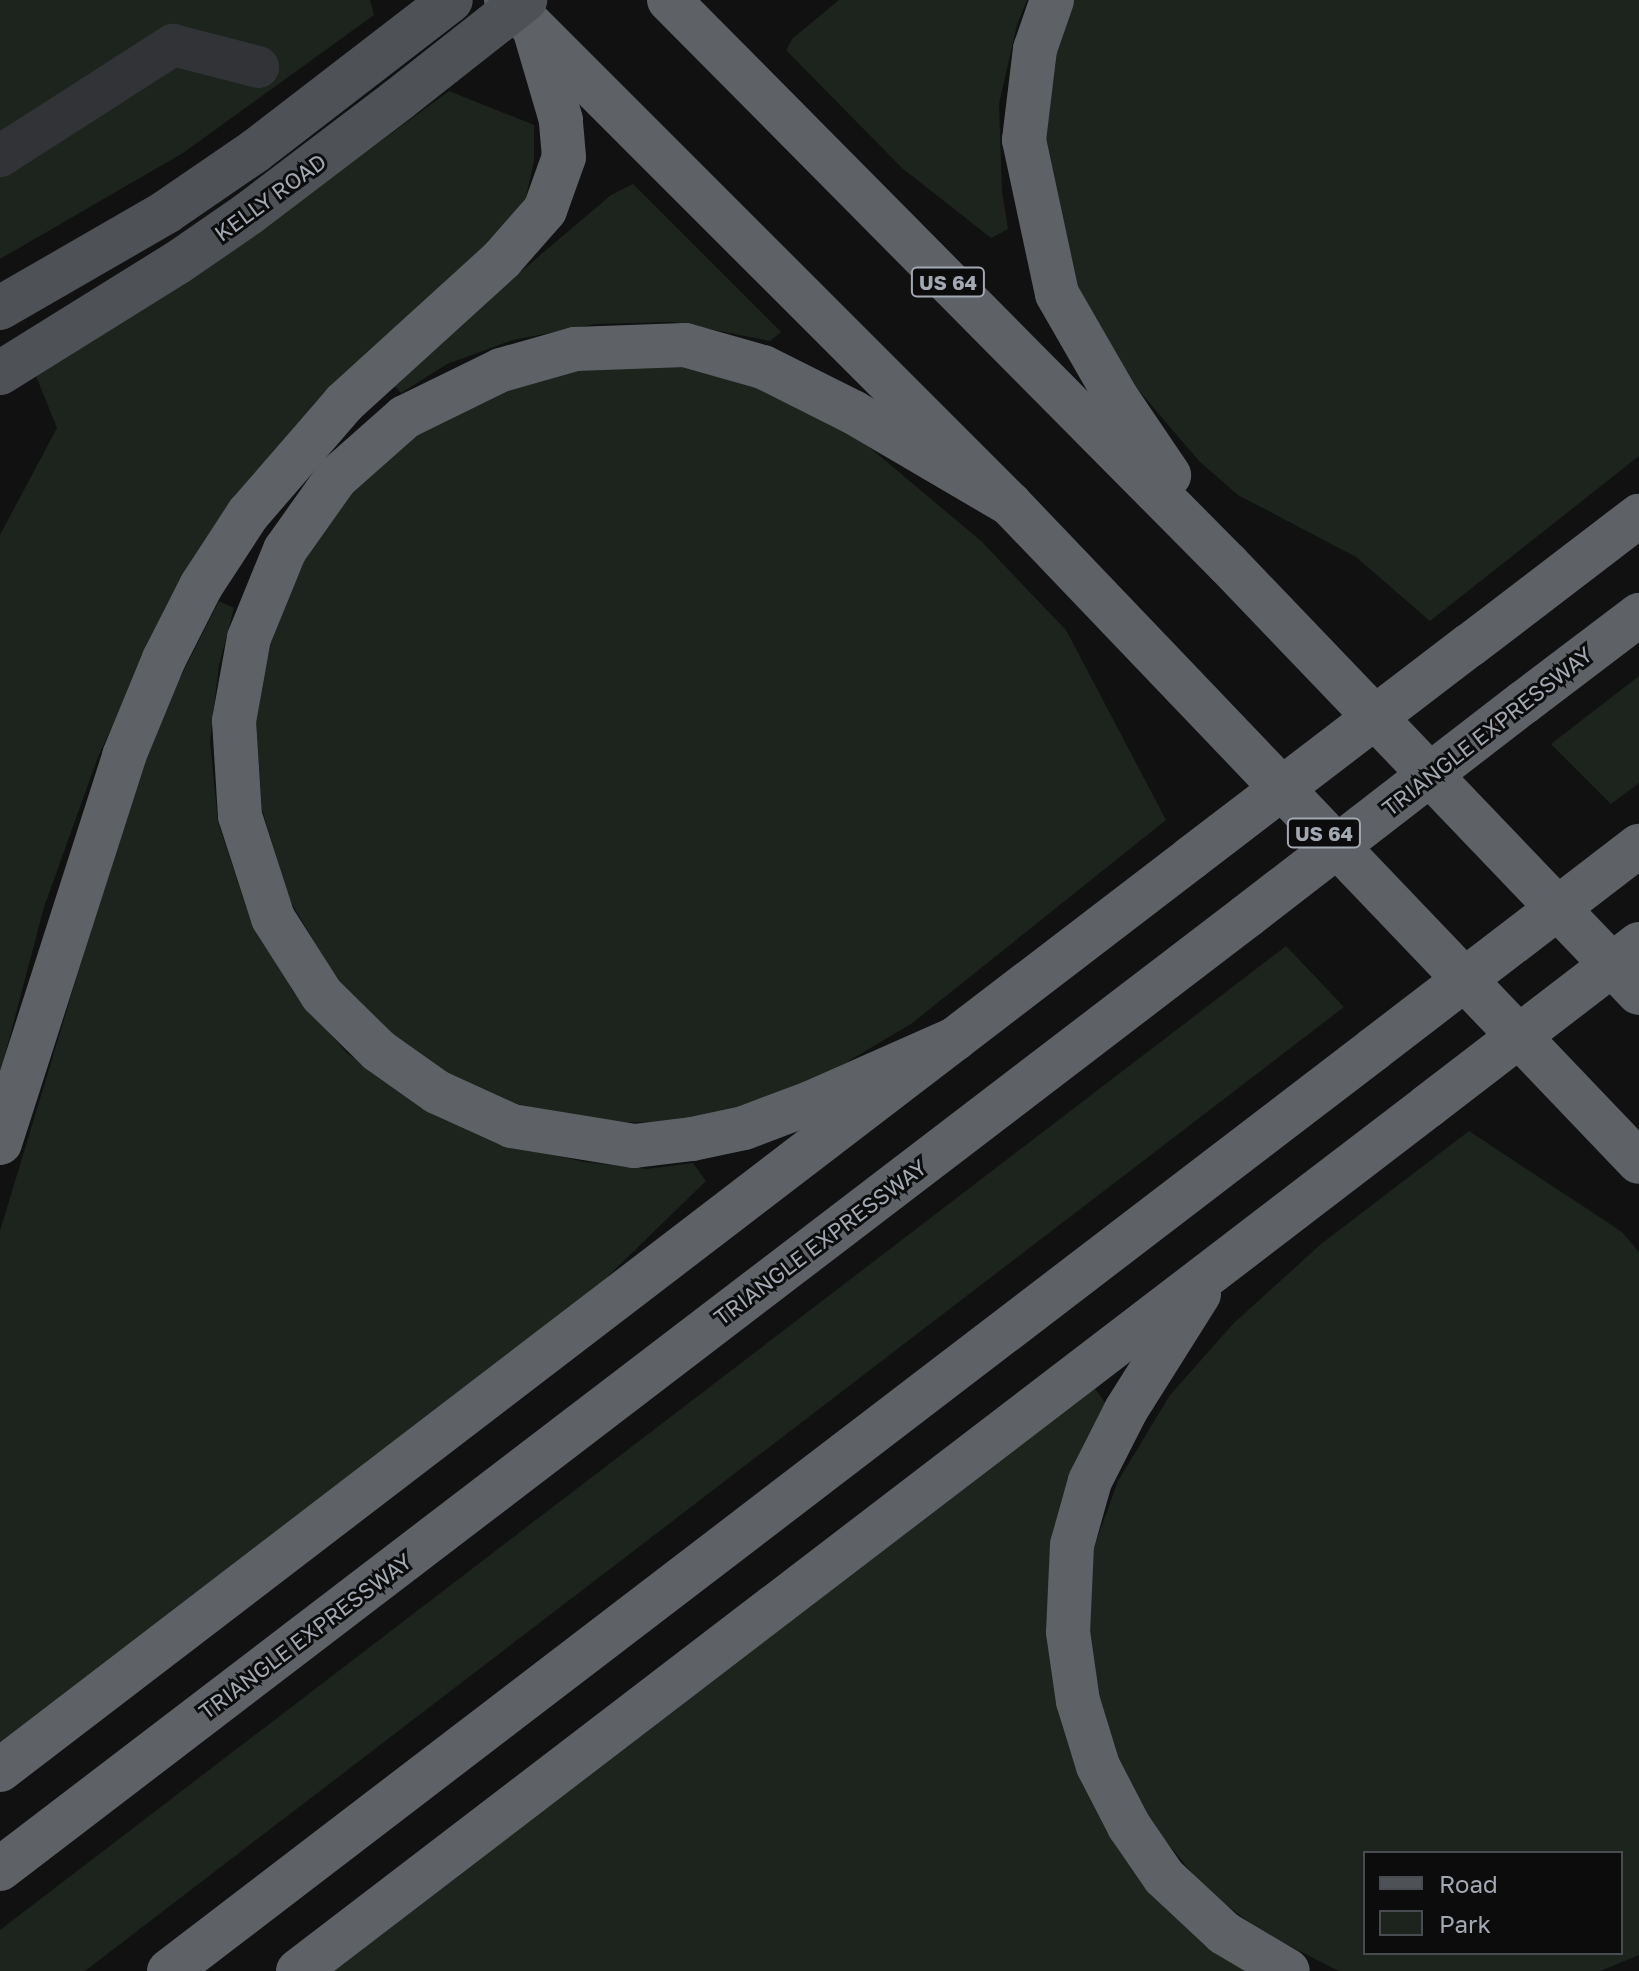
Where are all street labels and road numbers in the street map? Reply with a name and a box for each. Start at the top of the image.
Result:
street label: KELLY ROAD [209,148,331,246]
road number: US 64 [910,266,986,298]
street label: TRIANGLE EXPRESSWAY [1377,641,1597,821]
road number: US 64 [1286,817,1362,849]
street label: TRIANGLE EXPRESSWAY [709,1154,931,1330]
street label: TRIANGLE EXPRESSWAY [194,1548,416,1724]

